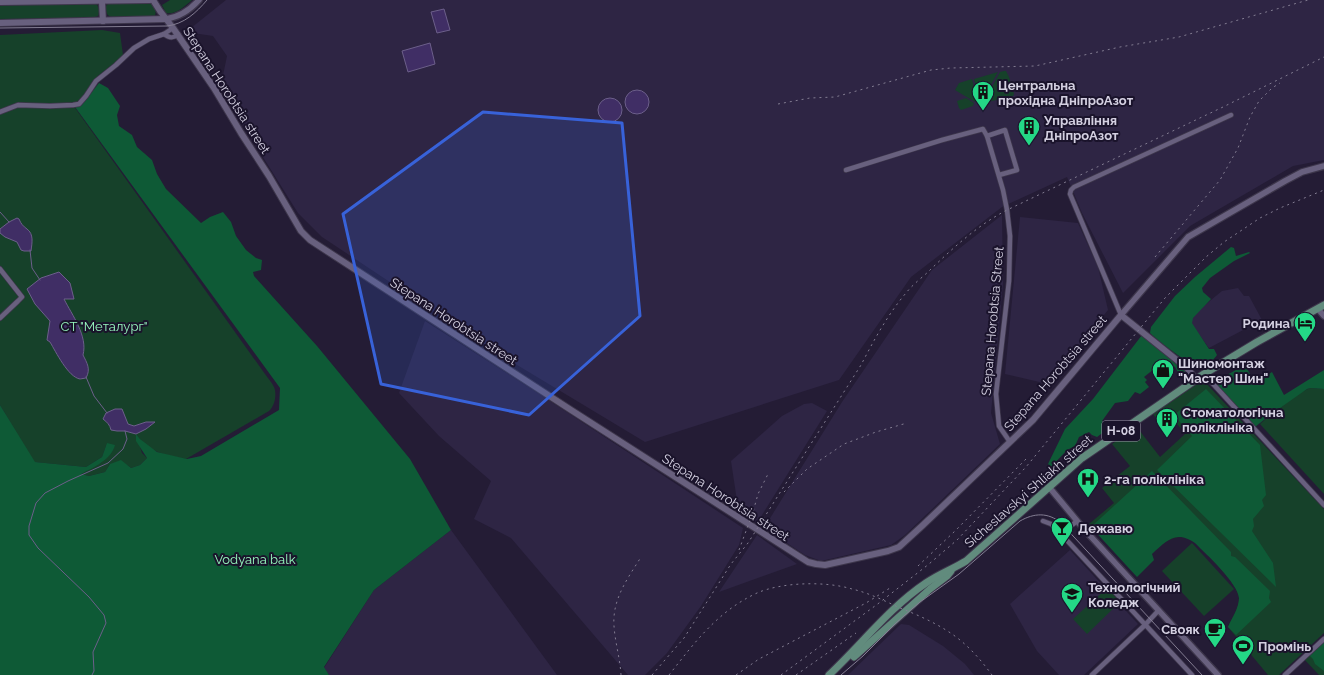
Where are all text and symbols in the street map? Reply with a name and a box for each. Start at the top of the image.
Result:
street label: Stepana Horobtsia street [180,24,274,157]
place label: Центральна прохідна ДніпроАзот [998,78,1134,108]
building icon: Центральна прохідна ДніпроАзот [970,79,996,112]
place label: Управління ДніпроАзот [1043,113,1119,143]
building icon: Управління ДніпроАзот [1016,114,1042,147]
street label: Stepana Horobtsia Street [978,245,1007,396]
street label: Stepana Horobtsia street [387,275,521,368]
hotel icon: Родина [1292,310,1318,343]
street label: Stepana Horobtsia street [1001,312,1110,434]
place label: Родина [1243,316,1291,331]
park label: СТ "Металург" [61,319,147,334]
place label: Шиномонтаж "Мастер Шин" [1178,356,1268,386]
shop icon: Шиномонтаж "Мастер Шин" [1150,357,1176,390]
place label: Стоматологічна поліклініка [1182,405,1284,435]
building icon: Стоматологічна поліклініка [1154,406,1180,439]
road number: Н-08 [1102,421,1140,441]
street label: Sicheslavskyi Shliakh street [961,431,1096,551]
street label: Stepana Horobtsia street [659,451,793,544]
hospital icon: 2-га поліклініка [1075,466,1101,499]
place label: 2-га поліклініка [1104,472,1204,487]
bar icon: Дежавю [1049,515,1075,548]
place label: Дежавю [1078,521,1133,536]
park label: Vodyana balk [214,552,296,567]
place label: Технологічний Коледж [1088,580,1181,610]
school or university icon: Технологічний Коледж [1059,581,1085,614]
cafe icon: Свояк [1202,616,1228,649]
place label: Свояк [1161,622,1201,637]
sports icon: Промінь [1230,633,1256,666]
place label: Промінь [1258,639,1311,654]

